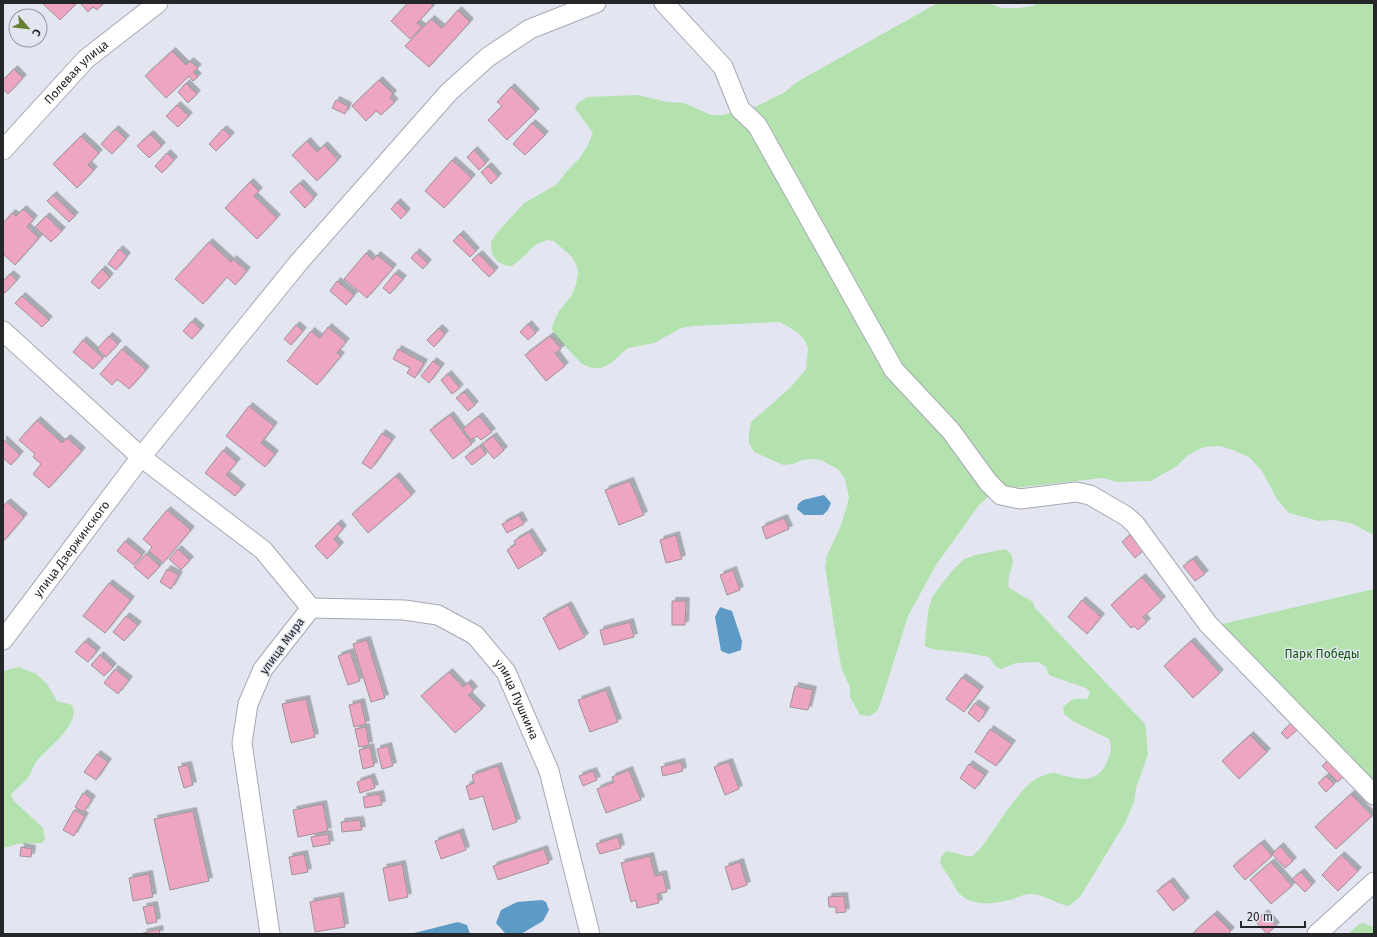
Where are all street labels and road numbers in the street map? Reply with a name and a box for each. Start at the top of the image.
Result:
street label: Полевая улица [41,37,111,107]
street label: улица Дзержинского [31,498,113,600]
street label: улица Мира [257,615,307,677]
street label: улица Пушкина [491,656,541,742]

